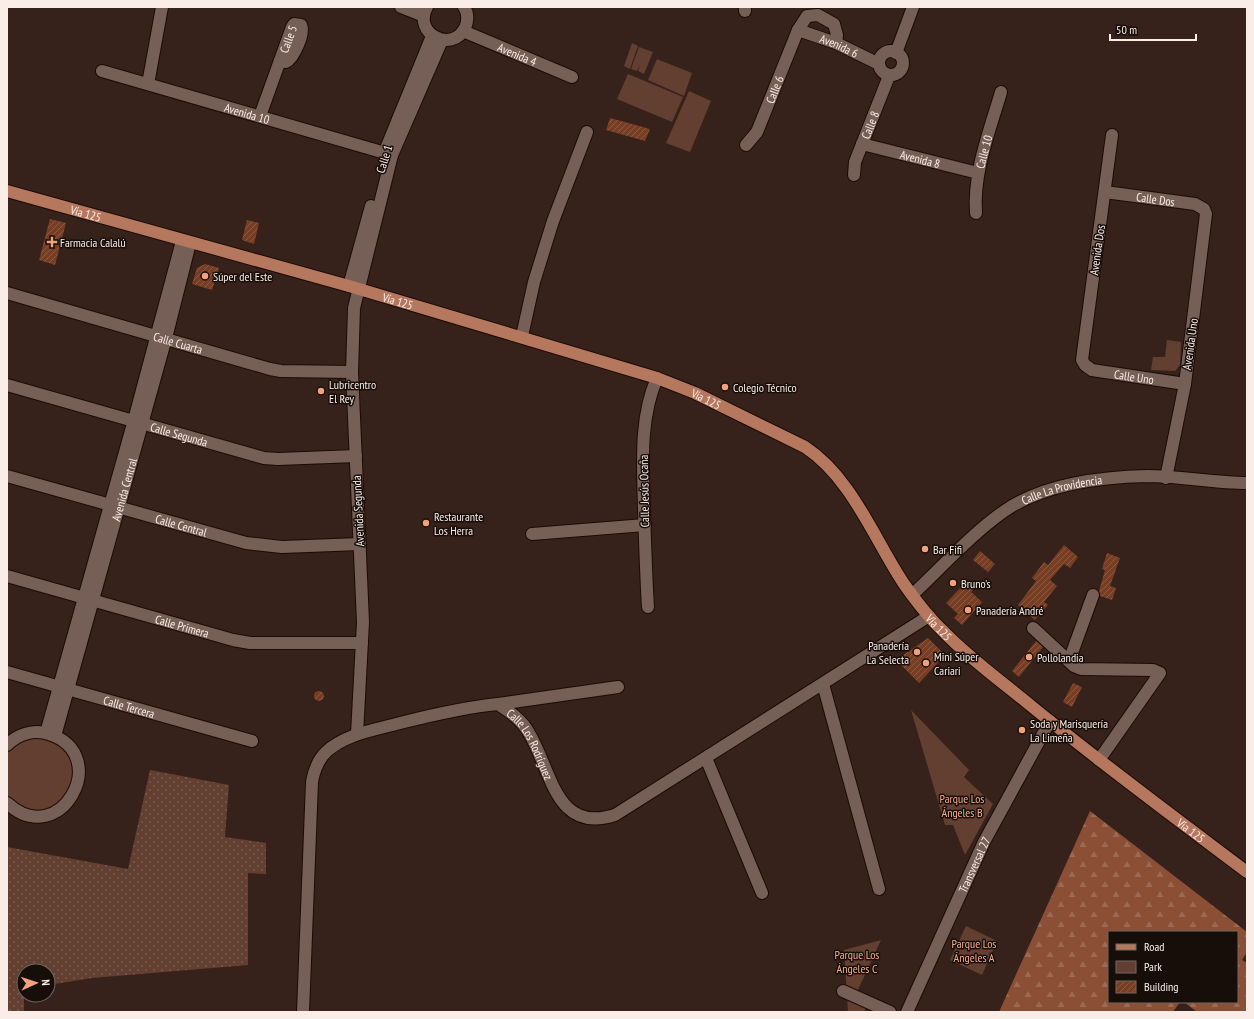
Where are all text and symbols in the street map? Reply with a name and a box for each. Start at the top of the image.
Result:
scale bar [1110,16,1196,42]
text: 50 m [1116,22,1137,37]
street label: Calle 5 [276,23,300,55]
street label: Avenida 6 [818,31,861,60]
street label: Avenida 4 [496,39,540,69]
street label: Calle 6 [762,73,786,105]
street label: Avenida 10 [223,99,271,127]
street label: Calle 8 [857,109,882,141]
street label: Calle 10 [972,133,995,170]
street label: Calle 1 [373,143,395,175]
street label: Avenida 8 [899,146,942,171]
street label: Calle Dos [1135,189,1176,209]
street label: Vía 125 [68,201,103,224]
street label: Avenida Dos [1086,224,1108,276]
place label: Farmacia Calalú [60,235,126,250]
marker: Farmacia Calalú [47,237,57,247]
place label: Súper del Este [213,269,272,284]
marker: Súper del Este [200,271,210,281]
street label: Vía 125 [380,289,415,312]
street label: Avenida Uno [1179,317,1201,371]
street label: Calle Cuarta [152,328,204,357]
street label: Calle Uno [1113,366,1155,387]
place label: Lubricentro El Rey [329,377,376,406]
place label: Colegio Técnico [733,380,797,395]
marker: Colegio Técnico [720,382,730,392]
street label: Vía 125 [689,385,724,412]
marker: Lubricentro El Rey [316,386,326,396]
street label: Calle Segunda [149,419,210,449]
street label: Calle Jesús Ocaña [636,454,652,527]
street label: Avenida Central [108,456,140,523]
street label: Calle La Providencia [1019,472,1103,507]
street label: Avenida Segunda [349,475,367,547]
place label: Restaurante Los Herra [434,509,483,538]
street label: Calle Central [154,510,209,539]
marker: Restaurante Los Herra [421,518,431,528]
place label: Bar Fifi [933,542,962,557]
marker: Bar Fifi [920,544,930,554]
place label: Bruno's [961,576,991,591]
marker: Bruno's [948,578,958,588]
place label: Panadería André [976,603,1043,618]
marker: Panadería André [963,605,973,615]
street label: Vía 125 [922,610,955,644]
street label: Calle Primera [154,611,211,640]
place label: Panadería La Selecta [867,638,909,667]
marker: Panadería La Selecta [912,647,922,657]
place label: Mini Súper Cariari [934,649,979,678]
place label: Pollolandia [1037,650,1084,665]
marker: Pollolandia [1024,652,1034,662]
marker: Mini Súper Cariari [921,658,931,668]
street label: Calle Tercera [102,692,157,721]
street label: Calle Los Rodríguez [504,705,557,782]
place label: Soda y Marisquería La Limeña [1030,716,1108,745]
marker: Soda y Marisquería La Limeña [1017,725,1027,735]
park label: Parque Los Ángeles B [940,791,984,820]
street label: Vía 125 [1174,814,1208,846]
street label: Transversal 27 [955,834,993,895]
legend [1108,931,1238,1003]
park label: Parque Los Ángeles A [952,936,996,965]
text: Road [1144,939,1164,954]
park label: Parque Los Ángeles C [835,947,879,976]
text: Park [1144,959,1162,974]
north arrow [16,963,56,1003]
text: N [39,979,53,986]
text: Building [1144,979,1179,994]

